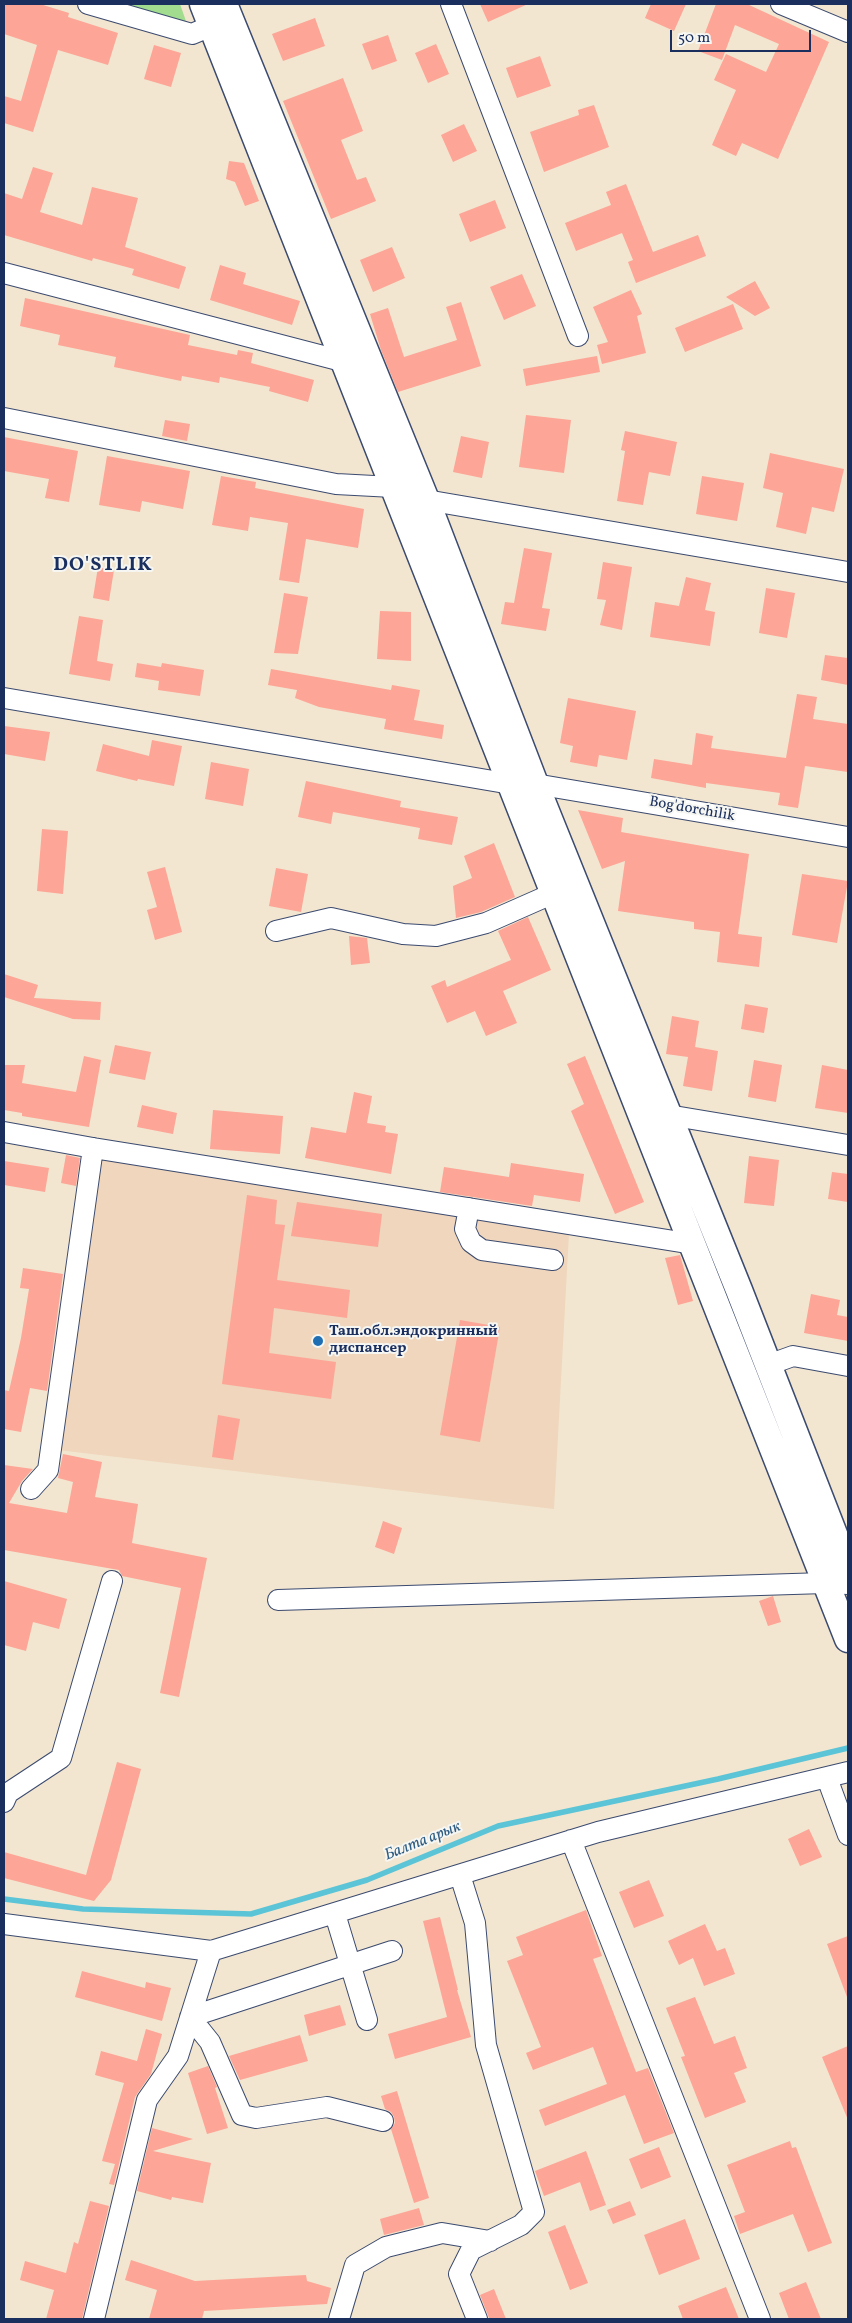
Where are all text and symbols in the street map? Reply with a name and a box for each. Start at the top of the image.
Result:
scale bar [672,20,813,52]
text: 50 m [678,28,710,49]
district label: DO'STLIK [52,554,154,578]
street label: Bog'dorchilik [648,794,736,826]
place label: Таш.обл.эндокринный диспансер [329,1323,498,1358]
marker: Таш.обл.эндокринный диспансер [311,1334,325,1348]
water label: Балта арык [382,1818,464,1866]

